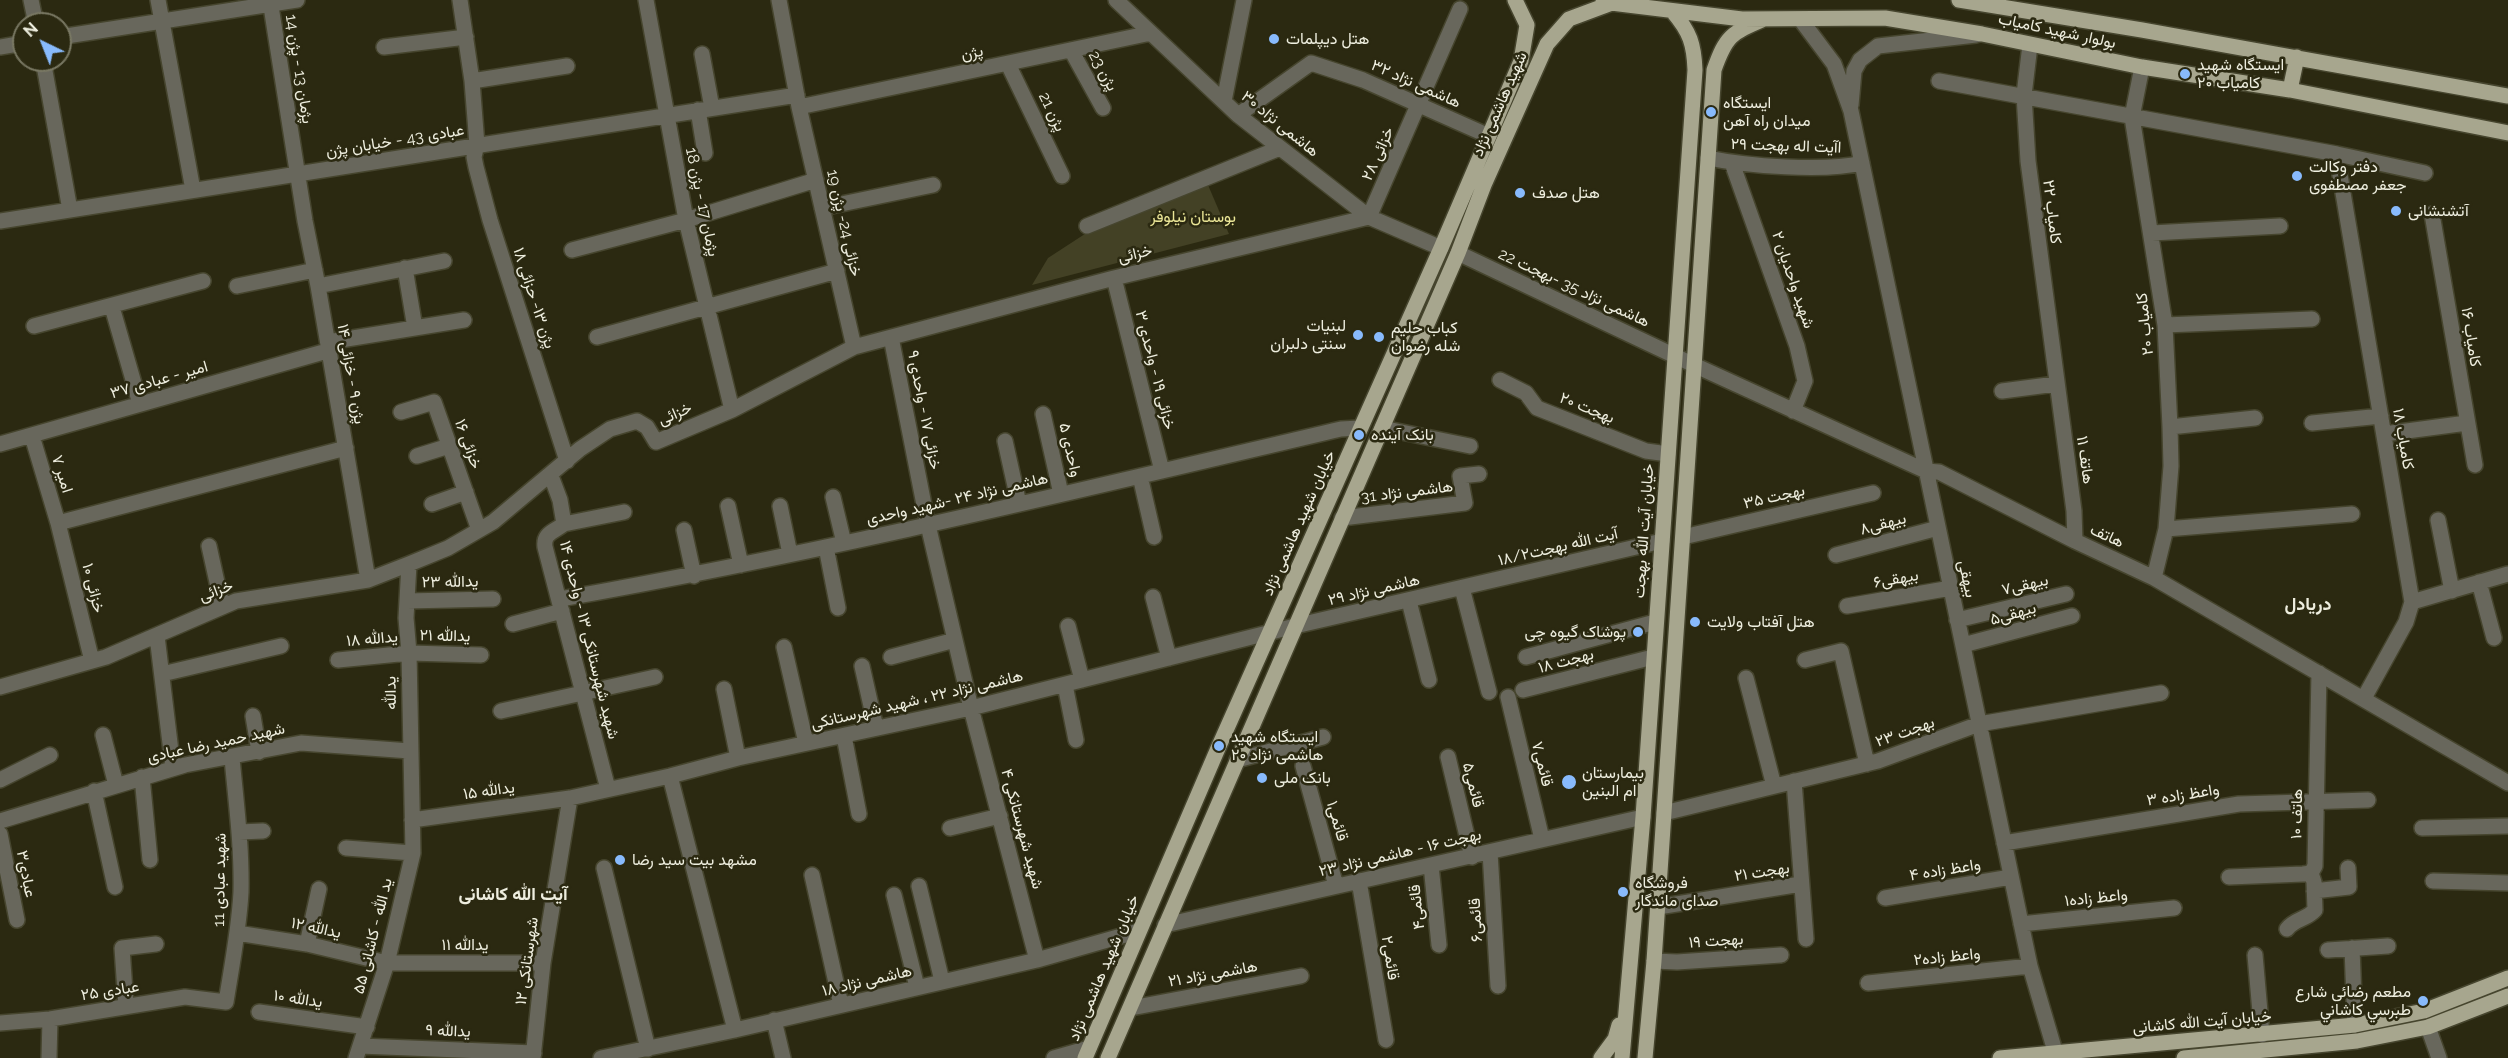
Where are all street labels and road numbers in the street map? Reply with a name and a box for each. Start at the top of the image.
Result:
street label: بولوار شهید کامیاب [1997,9,2117,53]
street label: پژمان 13 - پژن 14 [281,13,317,125]
street label: پژن [959,41,985,65]
street label: پژن 23 [1084,48,1122,94]
street label: شهید هاشمی نژاد [1468,49,1532,159]
street label: هاشمی نژاد ۳۲ [1368,56,1464,112]
street label: هاشمی نژاد ۳۰ [1237,87,1323,161]
street label: پژن 21 [1034,89,1070,135]
street label: عبادی 43 - خیابان پژن [324,121,466,161]
street label: خزائی ۲۸ [1358,124,1398,184]
street label: اآیت اله بهجت ۲۹ [1730,134,1842,158]
street label: پژمان 17 - پژن 18 [681,146,723,258]
street label: خزائی 24- پژن 19 [822,168,866,278]
street label: کامیاب ۲۲ [2039,179,2065,245]
street label: شهید واحدیان ۲ [1767,229,1819,331]
street label: خزائی [1116,241,1154,267]
street label: پژن ۱۳- حزائی ۱۸ [509,245,559,351]
street label: هاشمی نژاد 35 -بهجت 22 [1495,245,1653,331]
street label: کامیاب ۲۰ [2132,292,2158,356]
street label: کامیاب ۱۶ [2457,306,2485,368]
street label: خزائی ۱۹ - واحدی ۳ [1131,308,1179,432]
street label: پژن ۹ - خزائی ۱۴ [333,322,369,426]
street label: خزائی ۱۷ - واحدی ۹ [903,349,945,471]
street label: امیر - عبادی ۳۷ [108,357,210,403]
street label: بهجت ۲۰ [1557,388,1617,428]
street label: خزائی [655,398,695,430]
street label: کامیاب ۱۸ [2388,407,2418,471]
street label: خزائی ۱۶ [450,417,486,471]
street label: واحدی ۵ [1054,421,1086,479]
street label: هاتف ۱۱ [2072,435,2098,485]
street label: خیابان شهید هاشمی نژاد [1258,447,1340,599]
street label: امیر ۷ [47,453,77,495]
street label: خیابان آیت الله بهجت [1630,463,1658,599]
street label: هاشمی نژاد ۲۴ -شهید واحدی [864,469,1050,529]
street label: هاشمی نژاد 31 [1360,477,1454,507]
street label: بهجت ۳۵ [1741,481,1807,513]
street label: بیهقی۸ [1858,509,1908,539]
street label: هاتف [2087,520,2127,552]
street label: آیت الله بهجت۱۸/۲ [1496,524,1620,570]
street label: شهید شهرستانکی ۱۳ - واحدی ۱۴ [555,539,623,741]
street label: بیهقی [1954,559,1980,599]
street label: خزائی ۱۰ [78,561,108,615]
street label: بیهقی۶ [1872,566,1920,592]
street label: هاشمی نژاد ۲۹ [1326,570,1422,610]
street label: بیهقی۷ [2000,570,2050,600]
street label: یدالله ۲۳ [422,572,478,592]
street label: خزائی [196,576,236,606]
street label: بیهقی۵ [1988,598,2038,630]
street label: یدالله ۲۱ [419,626,471,646]
street label: یدالله ۱۸ [345,627,399,651]
street label: بهجت ۱۸ [1536,644,1596,678]
street label: هاشمی نژاد ۲۲ ، شهید شهرستانکی [809,666,1025,734]
street label: یدالله [381,676,401,710]
street label: بهجت ۲۳ [1873,712,1937,752]
street label: شهید حمید رضا عبادی [145,719,287,767]
street label: قائمی۷ [1527,740,1557,788]
street label: قائمی۵ [1458,761,1488,809]
street label: شهید شهرستانکی ۴ [997,767,1047,891]
street label: یدالله ۱۵ [462,778,516,804]
street label: واعظ زاده ۳ [2145,780,2221,810]
street label: هاتف ۱۰ [2287,789,2307,839]
street label: قائمی۱ [1322,799,1352,843]
street label: بهجت ۱۶ - هاشمی نژاد ۲۳ [1317,825,1483,881]
street label: شهید عبادی 11 [210,833,230,927]
street label: عبادی۳ [12,849,40,899]
street label: واعظ زاده ۴ [1908,855,1982,885]
street label: بهجت ۲۱ [1733,858,1791,886]
street label: ید الله - کاشانی ۵۵ [349,876,397,996]
street label: قائمی۴ [1405,883,1429,931]
street label: واعظ زاده۱ [2064,885,2128,911]
street label: خیابان شهید هاشمی نژاد [1065,892,1143,1044]
street label: قائمی۶ [1465,898,1487,942]
street label: یدالله ۱۲ [289,913,343,943]
street label: شهرستانکی ۱۲ [511,916,543,1006]
street label: بهجت ۱۹ [1688,930,1744,952]
street label: قائمی۲ [1377,934,1403,982]
street label: یدالله ۱۱ [442,935,488,955]
street label: واعظ زاده۲ [1913,944,1981,970]
street label: هاشمی نژاد ۲۱ [1167,957,1259,991]
street label: هاشمی نژاد ۱۸ [820,961,914,1001]
street label: عبادی ۲۵ [79,977,141,1005]
street label: یدالله ۱۰ [272,986,324,1012]
street label: خیابان آیت الله کاشانی [2132,1006,2272,1038]
street label: یدالله ۹ [425,1021,471,1041]

